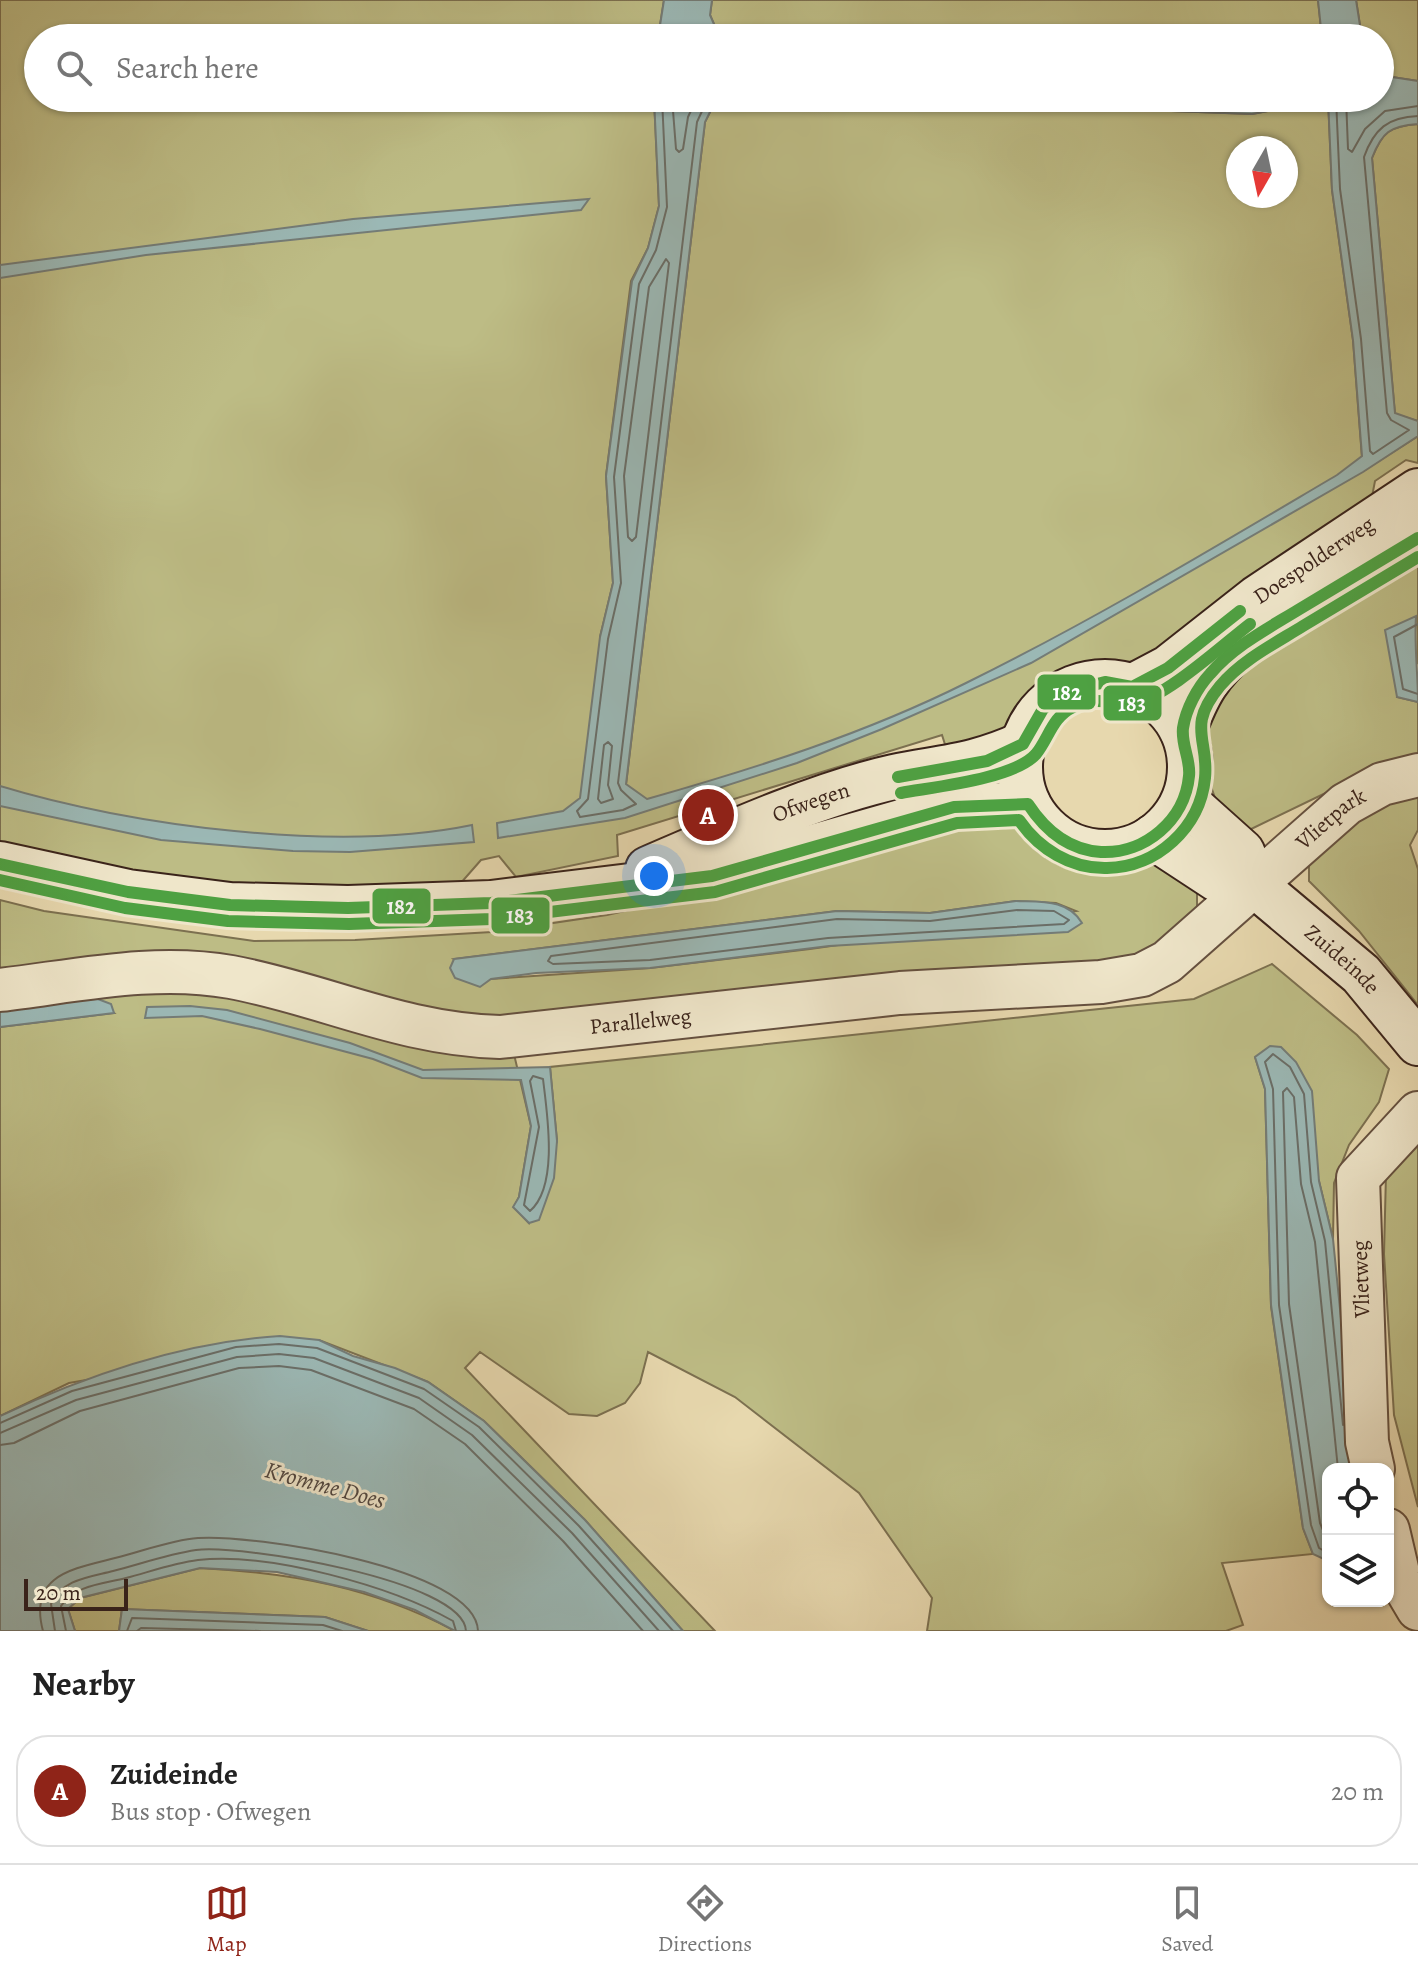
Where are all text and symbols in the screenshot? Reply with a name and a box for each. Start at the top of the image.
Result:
search box [24,24,1394,112]
icon: search [52,46,96,90]
text: Search here [116,48,259,88]
north arrow [1226,136,1298,208]
street label: Doespolderweg [1247,509,1380,611]
line badge: 182 [1036,673,1097,711]
text: 182 [1052,678,1082,708]
line badge: 183 [1102,684,1163,722]
text: 183 [1118,689,1146,719]
street label: Ofwegen [768,775,853,830]
street label: Vlietpark [1288,781,1371,857]
pin: A [682,785,734,845]
your location [634,856,674,896]
line badge: 182 [371,887,432,925]
text: 182 [386,892,416,922]
line badge: 183 [490,896,551,935]
text: 183 [506,901,534,931]
street label: Zuideinde [1298,918,1387,1001]
street label: Parallelweg [588,1001,693,1042]
street label: Vlietweg [1345,1240,1377,1319]
water label: Kromme Does [261,1454,389,1516]
map controls [1322,1463,1394,1607]
button: locate [1322,1463,1394,1535]
button: layers [1322,1535,1394,1607]
scale bar [24,1575,128,1611]
text: 20 m [36,1578,81,1608]
text: Nearby [32,1660,135,1707]
text: Zuideinde [110,1754,238,1794]
text: A [52,1774,68,1809]
text: 20 m [1331,1774,1384,1809]
text: Bus stop · Ofwegen [110,1794,311,1829]
tab: Map [205,1881,249,1959]
tab: Directions [658,1881,752,1959]
tab: Saved [1161,1881,1213,1959]

